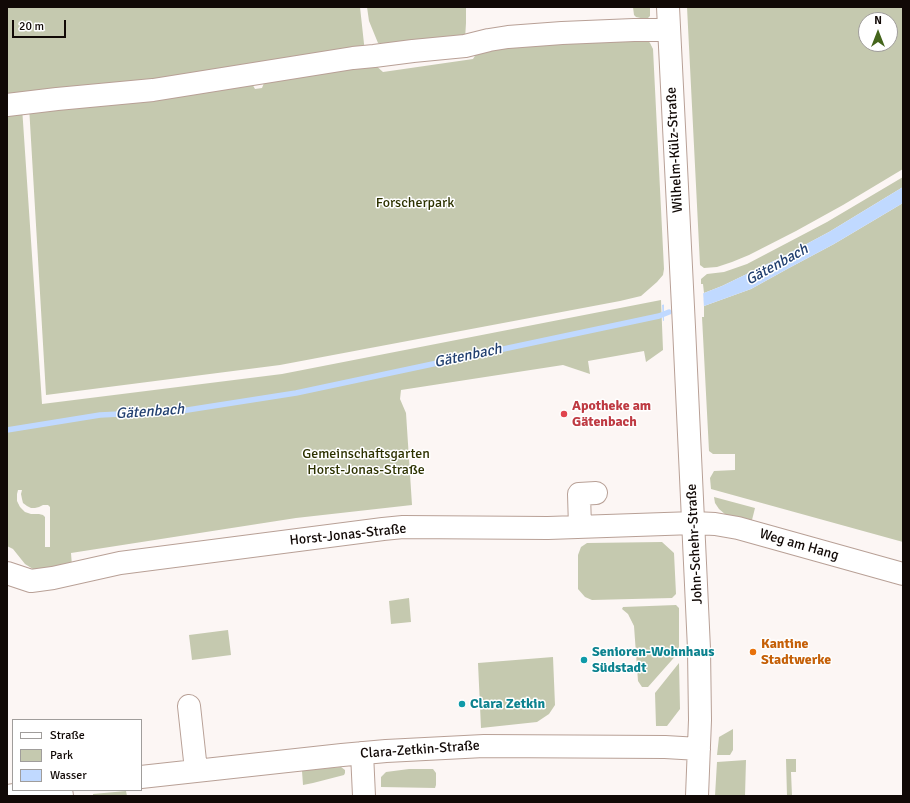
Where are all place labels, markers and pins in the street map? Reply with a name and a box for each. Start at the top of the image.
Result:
place label: Apotheke am Gätenbach [572,398,651,430]
marker: Apotheke am Gätenbach [559,409,569,419]
place label: Kantine Stadtwerke [761,636,831,668]
place label: Senioren-Wohnhaus Südstadt [592,644,714,676]
marker: Kantine Stadtwerke [748,647,758,657]
marker: Senioren-Wohnhaus Südstadt [579,655,589,665]
place label: Clara Zetkin [470,696,545,712]
marker: Clara Zetkin [457,699,467,709]

